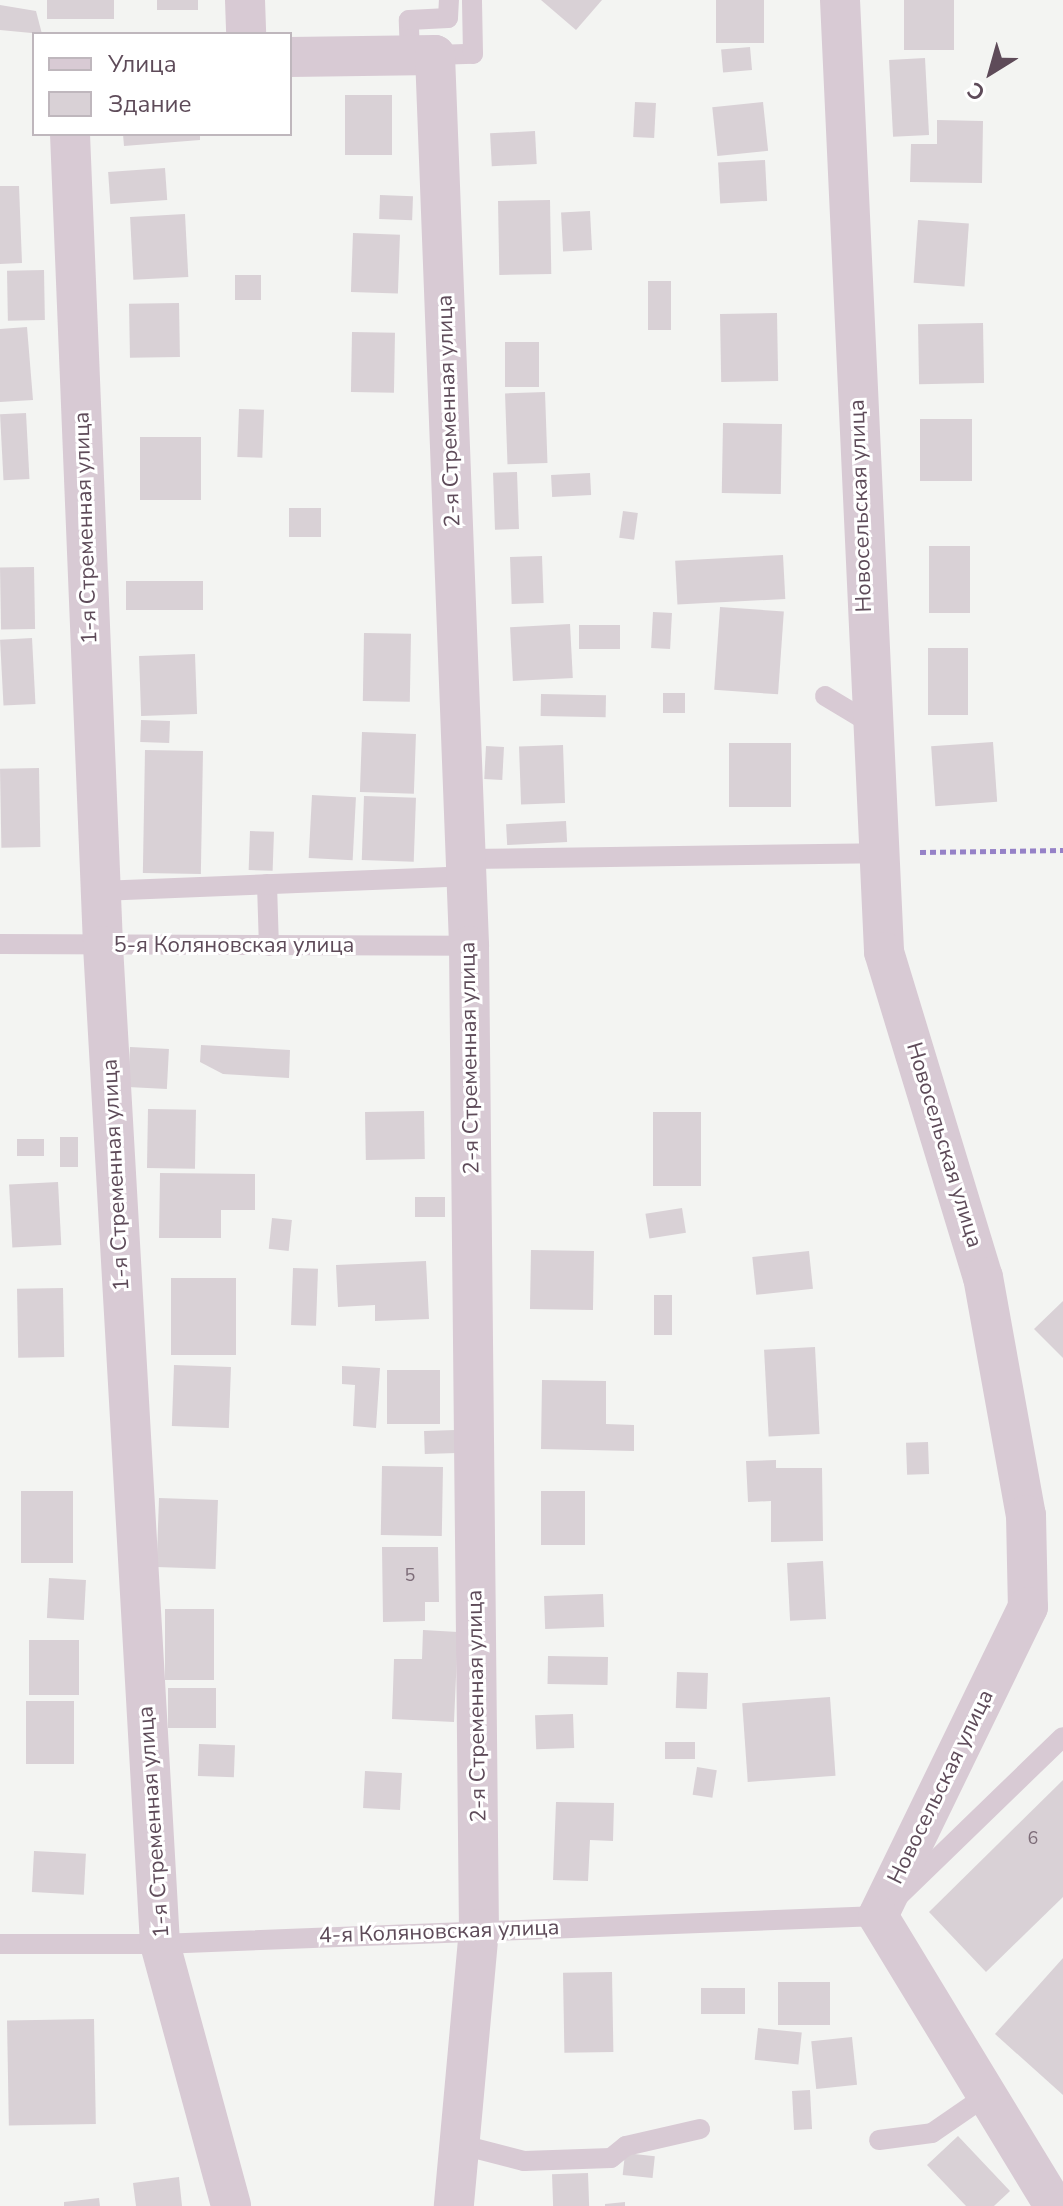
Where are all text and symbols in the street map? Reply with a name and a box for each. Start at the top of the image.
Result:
legend [32,32,292,136]
north arrow [951,32,1031,112]
text: Улица [108,48,177,80]
text: С [962,75,992,108]
text: Здание [108,88,192,120]
street label: 2-я Стременная улица [432,294,466,528]
street label: Новосельская улица [844,399,878,613]
street label: 1-я Стременная улица [69,411,103,645]
street label: 5-я Коляновская улица [114,933,354,959]
street label: 2-я Стременная улица [455,942,485,1174]
street label: Новосельская улица [900,1039,988,1251]
street label: 1-я Стременная улица [97,1058,135,1292]
house number: 5 [405,1564,415,1586]
street label: 2-я Стременная улица [462,1590,492,1822]
street label: Новосельская улица [882,1685,1000,1889]
street label: 1-я Стременная улица [133,1705,175,1939]
house number: 6 [1028,1827,1038,1849]
street label: 4-я Коляновская улица [318,1915,560,1949]

